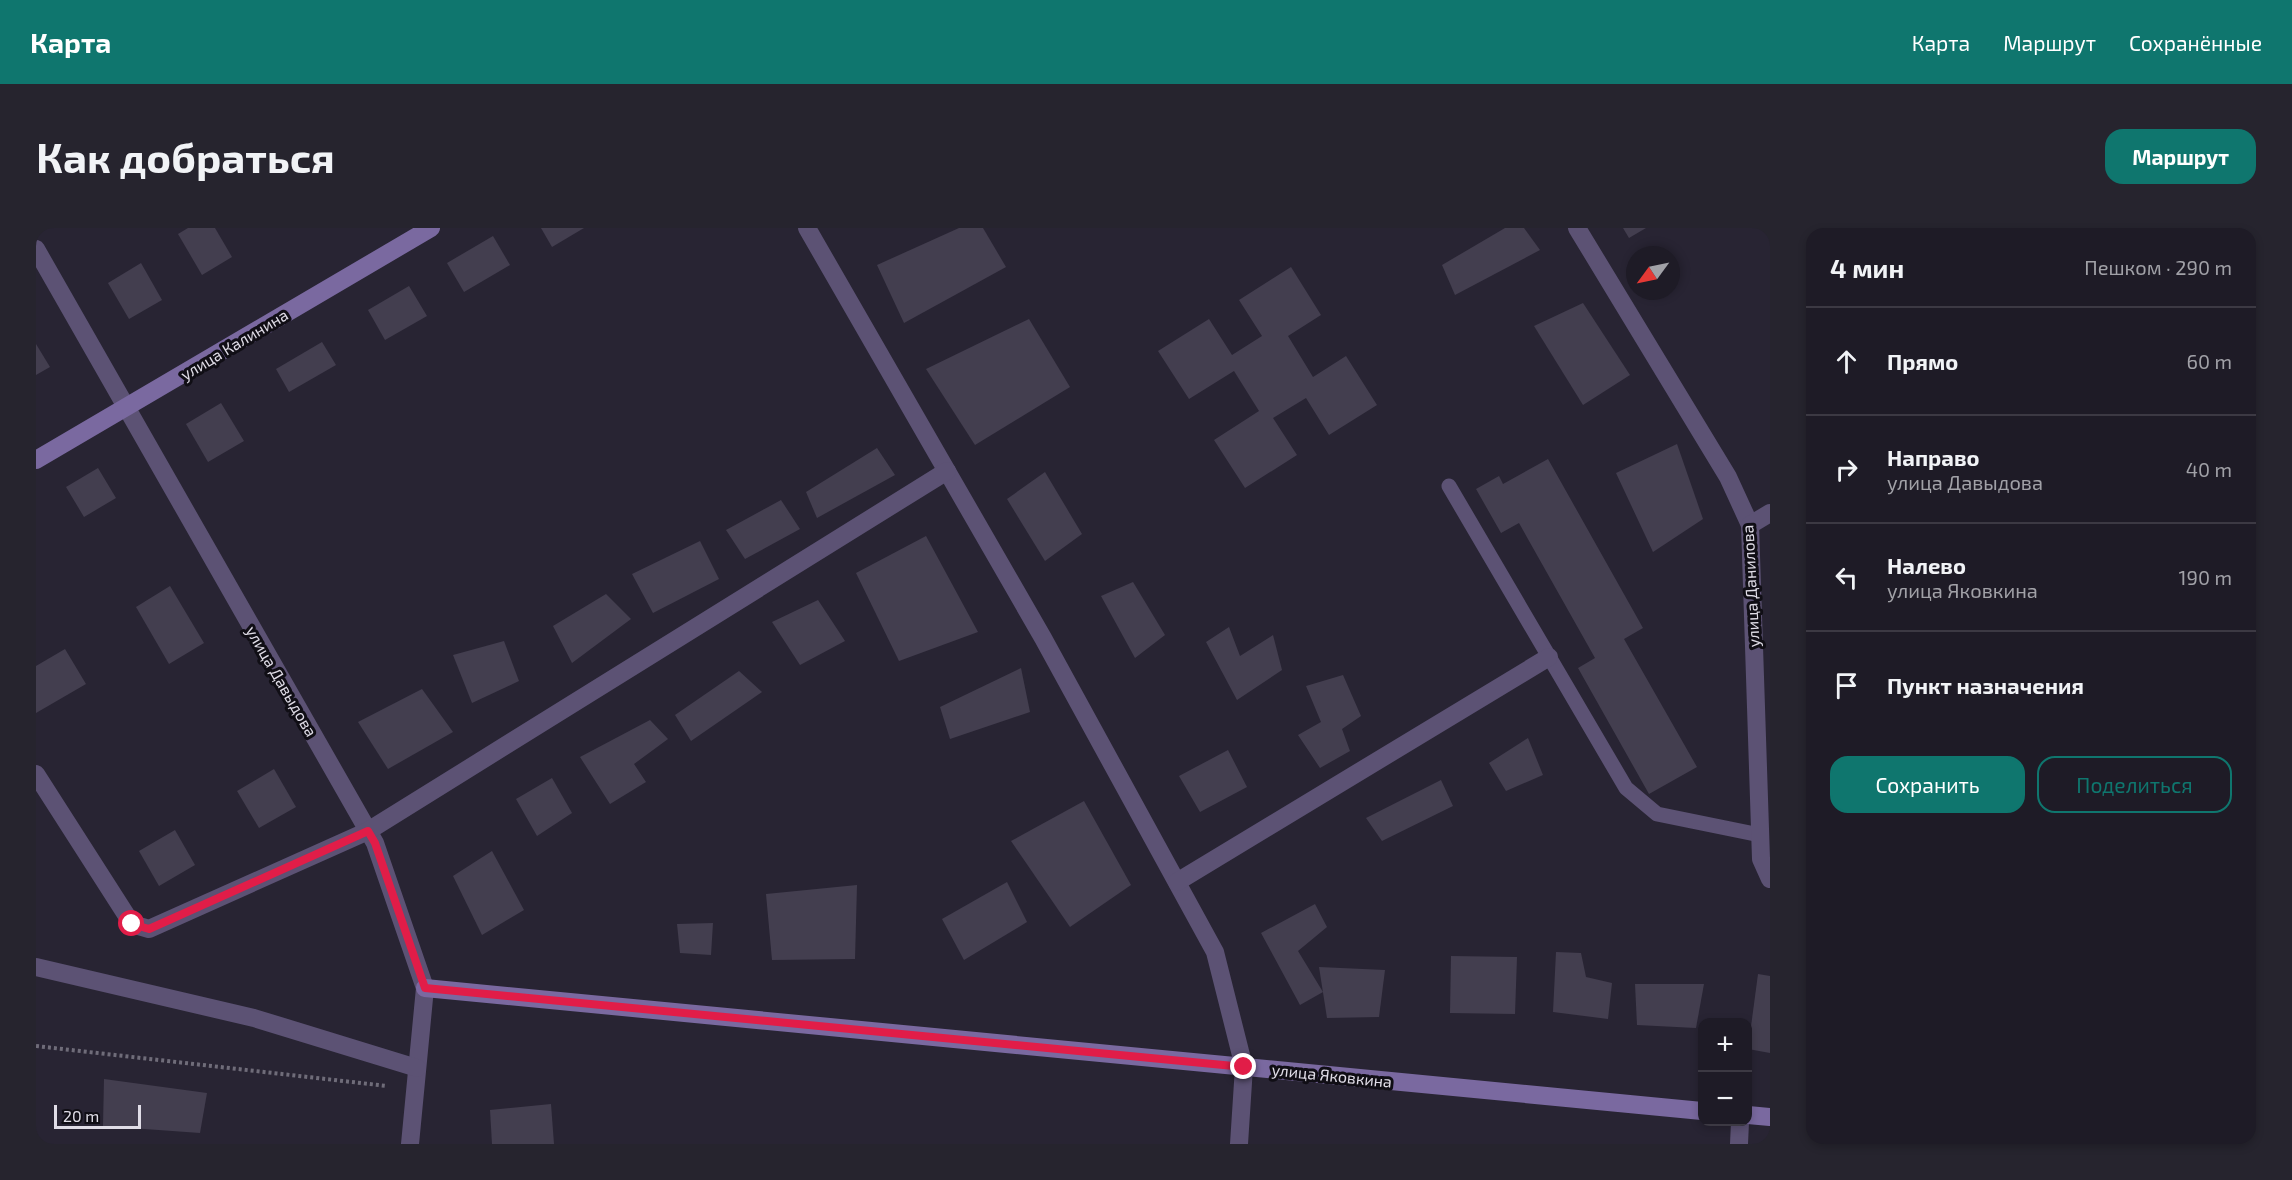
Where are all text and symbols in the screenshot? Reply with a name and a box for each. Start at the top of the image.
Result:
text: Карта [30,25,111,59]
text: Карта [1912,30,1970,55]
text: Маршрут [2003,30,2096,55]
text: Сохранённые [2129,30,2262,55]
button: Маршрут [2105,129,2256,184]
text: Как добраться [36,131,335,181]
north arrow [1626,246,1680,300]
text: 4 мин [1830,252,1904,283]
text: Пешком · 290 m [2084,255,2232,279]
street label: улица Калинина [177,304,292,384]
icon: ahead [1830,345,1863,378]
text: Прямо [1887,348,1958,374]
text: 60 m [2187,349,2232,373]
text: Направо [1887,444,1980,470]
icon: right [1830,453,1863,486]
text: 40 m [2186,457,2232,481]
text: улица Давыдова [1887,470,2043,494]
street label: улица Данилова [1737,524,1764,648]
text: Налево [1887,552,1966,578]
icon: left [1830,561,1863,594]
text: 190 m [2179,565,2232,589]
text: улица Яковкина [1887,578,2038,602]
street label: улица Давыдова [242,622,321,740]
icon: arrive [1830,669,1863,702]
text: Пункт назначения [1887,672,2084,698]
button: Сохранить [1830,756,2025,813]
button: Поделиться [2037,756,2232,813]
route start [118,910,144,936]
map controls [1698,1018,1752,1126]
button: + [1698,1018,1752,1072]
route end [1230,1053,1256,1079]
street label: улица Яковкина [1271,1059,1393,1092]
button: − [1698,1072,1752,1126]
scale bar [54,1102,141,1130]
text: 20 m [63,1106,99,1125]

